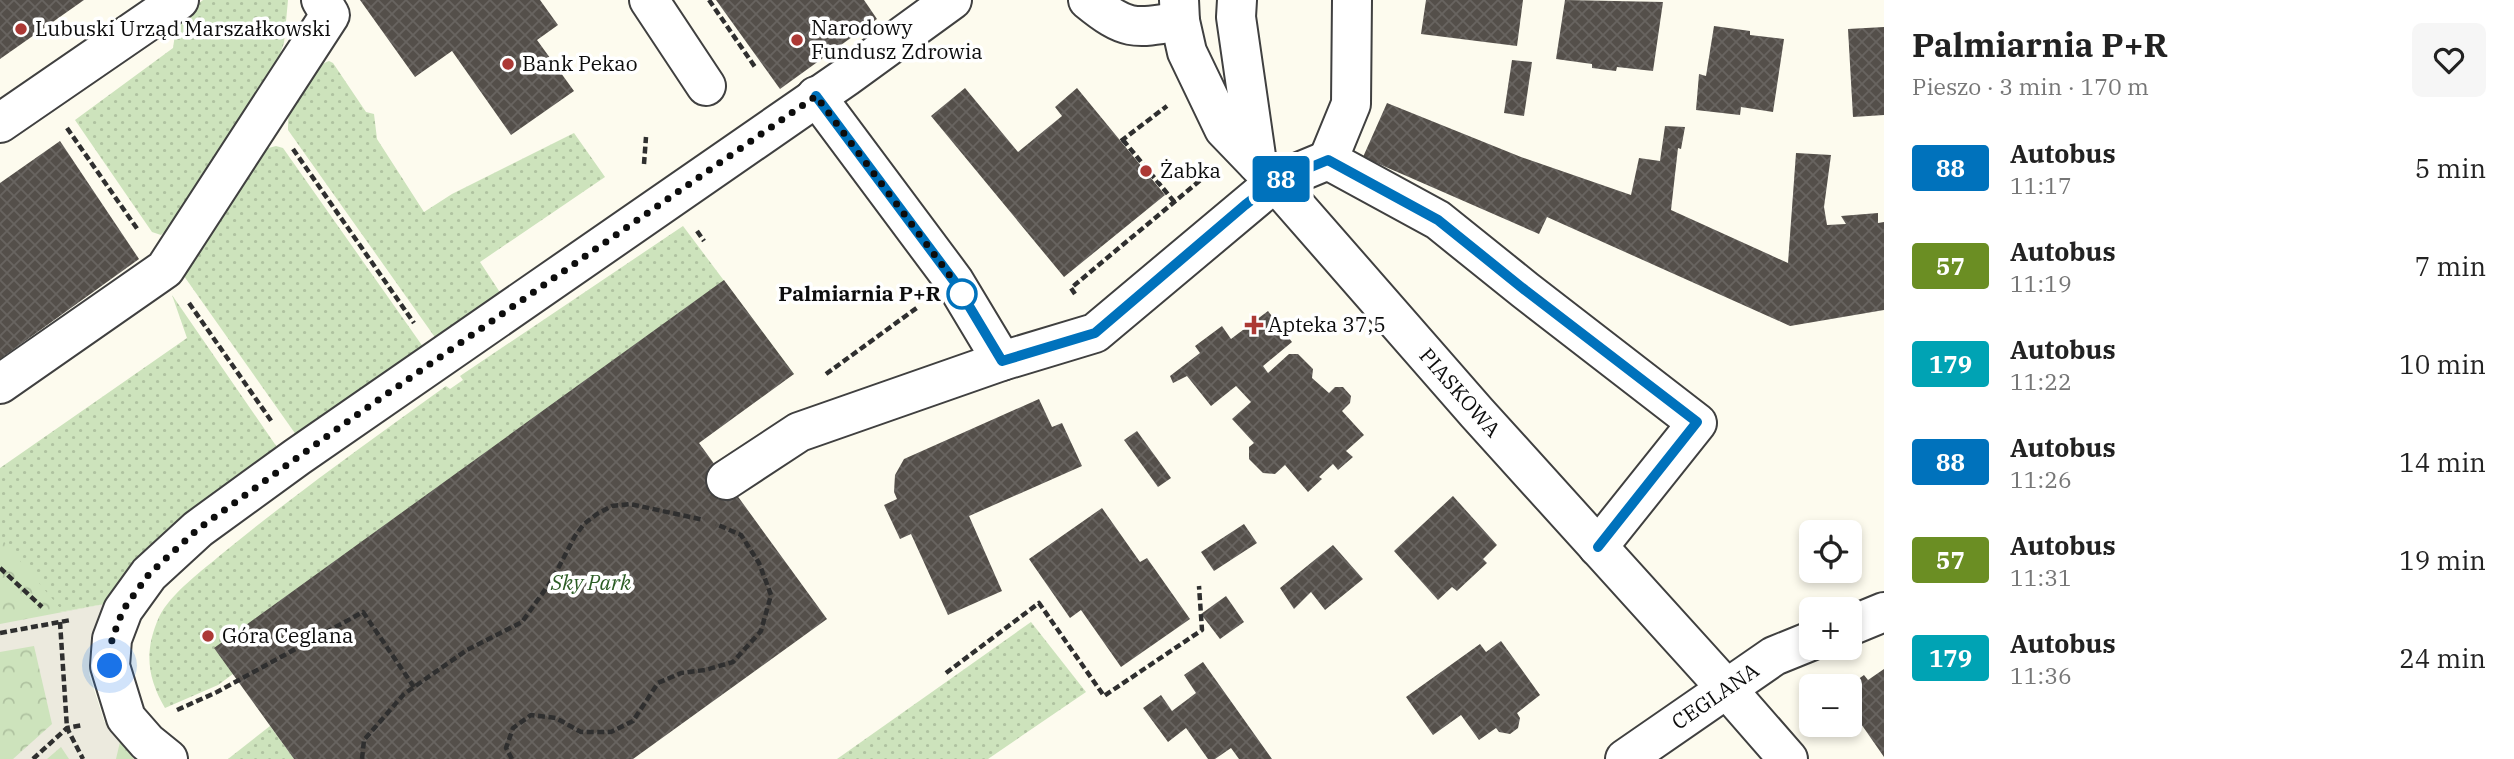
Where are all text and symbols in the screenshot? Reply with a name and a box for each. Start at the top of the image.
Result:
place label: Narodowy Fundusz Zdrowia [811,13,983,65]
place label: Lubuski Urząd Marszałkowski [35,14,331,42]
marker: Lubuski Urząd Marszałkowski [13,21,29,37]
text: Palmiarnia P+R [1912,23,2168,66]
button: heart [2412,23,2486,97]
marker: Narodowy Fundusz Zdrowia [789,32,805,48]
place label: Bank Pekao [522,49,638,77]
marker: Bank Pekao [500,56,516,72]
text: Pieszo · 3 min · 170 m [1912,71,2149,101]
text: Autobus [2010,136,2116,170]
text: 5 min [2415,151,2486,185]
text: 88 [1936,152,1965,184]
place label: Żabka [1160,156,1221,184]
line badge: 88 [1250,156,1312,202]
marker: Żabka [1138,163,1154,179]
text: 88 [1267,163,1295,195]
text: 11:17 [2010,170,2072,200]
text: Autobus [2010,234,2116,268]
text: 7 min [2415,249,2486,283]
text: 57 [1936,250,1965,282]
text: 11:19 [2010,268,2072,298]
place label: Palmiarnia P+R [778,279,942,307]
marker: Palmiarnia P+R [947,279,977,309]
place label: Apteka 37,5 [1268,310,1386,338]
marker: Apteka 37,5 [1246,317,1262,333]
text: Autobus [2010,332,2116,366]
street label: PIASKOWA [1413,342,1508,443]
text: 10 min [2399,347,2486,381]
text: 179 [1929,348,1972,380]
text: 11:22 [2010,366,2072,396]
text: Autobus [2010,430,2116,464]
text: 14 min [2399,445,2486,479]
text: 88 [1936,446,1965,478]
text: 11:26 [2010,464,2072,494]
map controls [1799,520,1862,737]
button: locate [1799,520,1862,583]
text: Autobus [2010,528,2116,562]
text: 19 min [2399,543,2486,577]
text: 57 [1936,544,1965,576]
text: 11:31 [2010,562,2072,592]
park label: Sky Park [550,568,632,596]
button: + [1799,597,1862,660]
place label: Góra Ceglana [222,621,353,649]
text: Autobus [2010,626,2116,660]
marker: Góra Ceglana [200,628,216,644]
text: 24 min [2399,641,2486,675]
text: 179 [1929,642,1972,674]
your location [92,648,127,683]
street label: CEGLANA [1666,655,1764,736]
text: 11:36 [2010,660,2072,690]
button: − [1799,674,1862,737]

